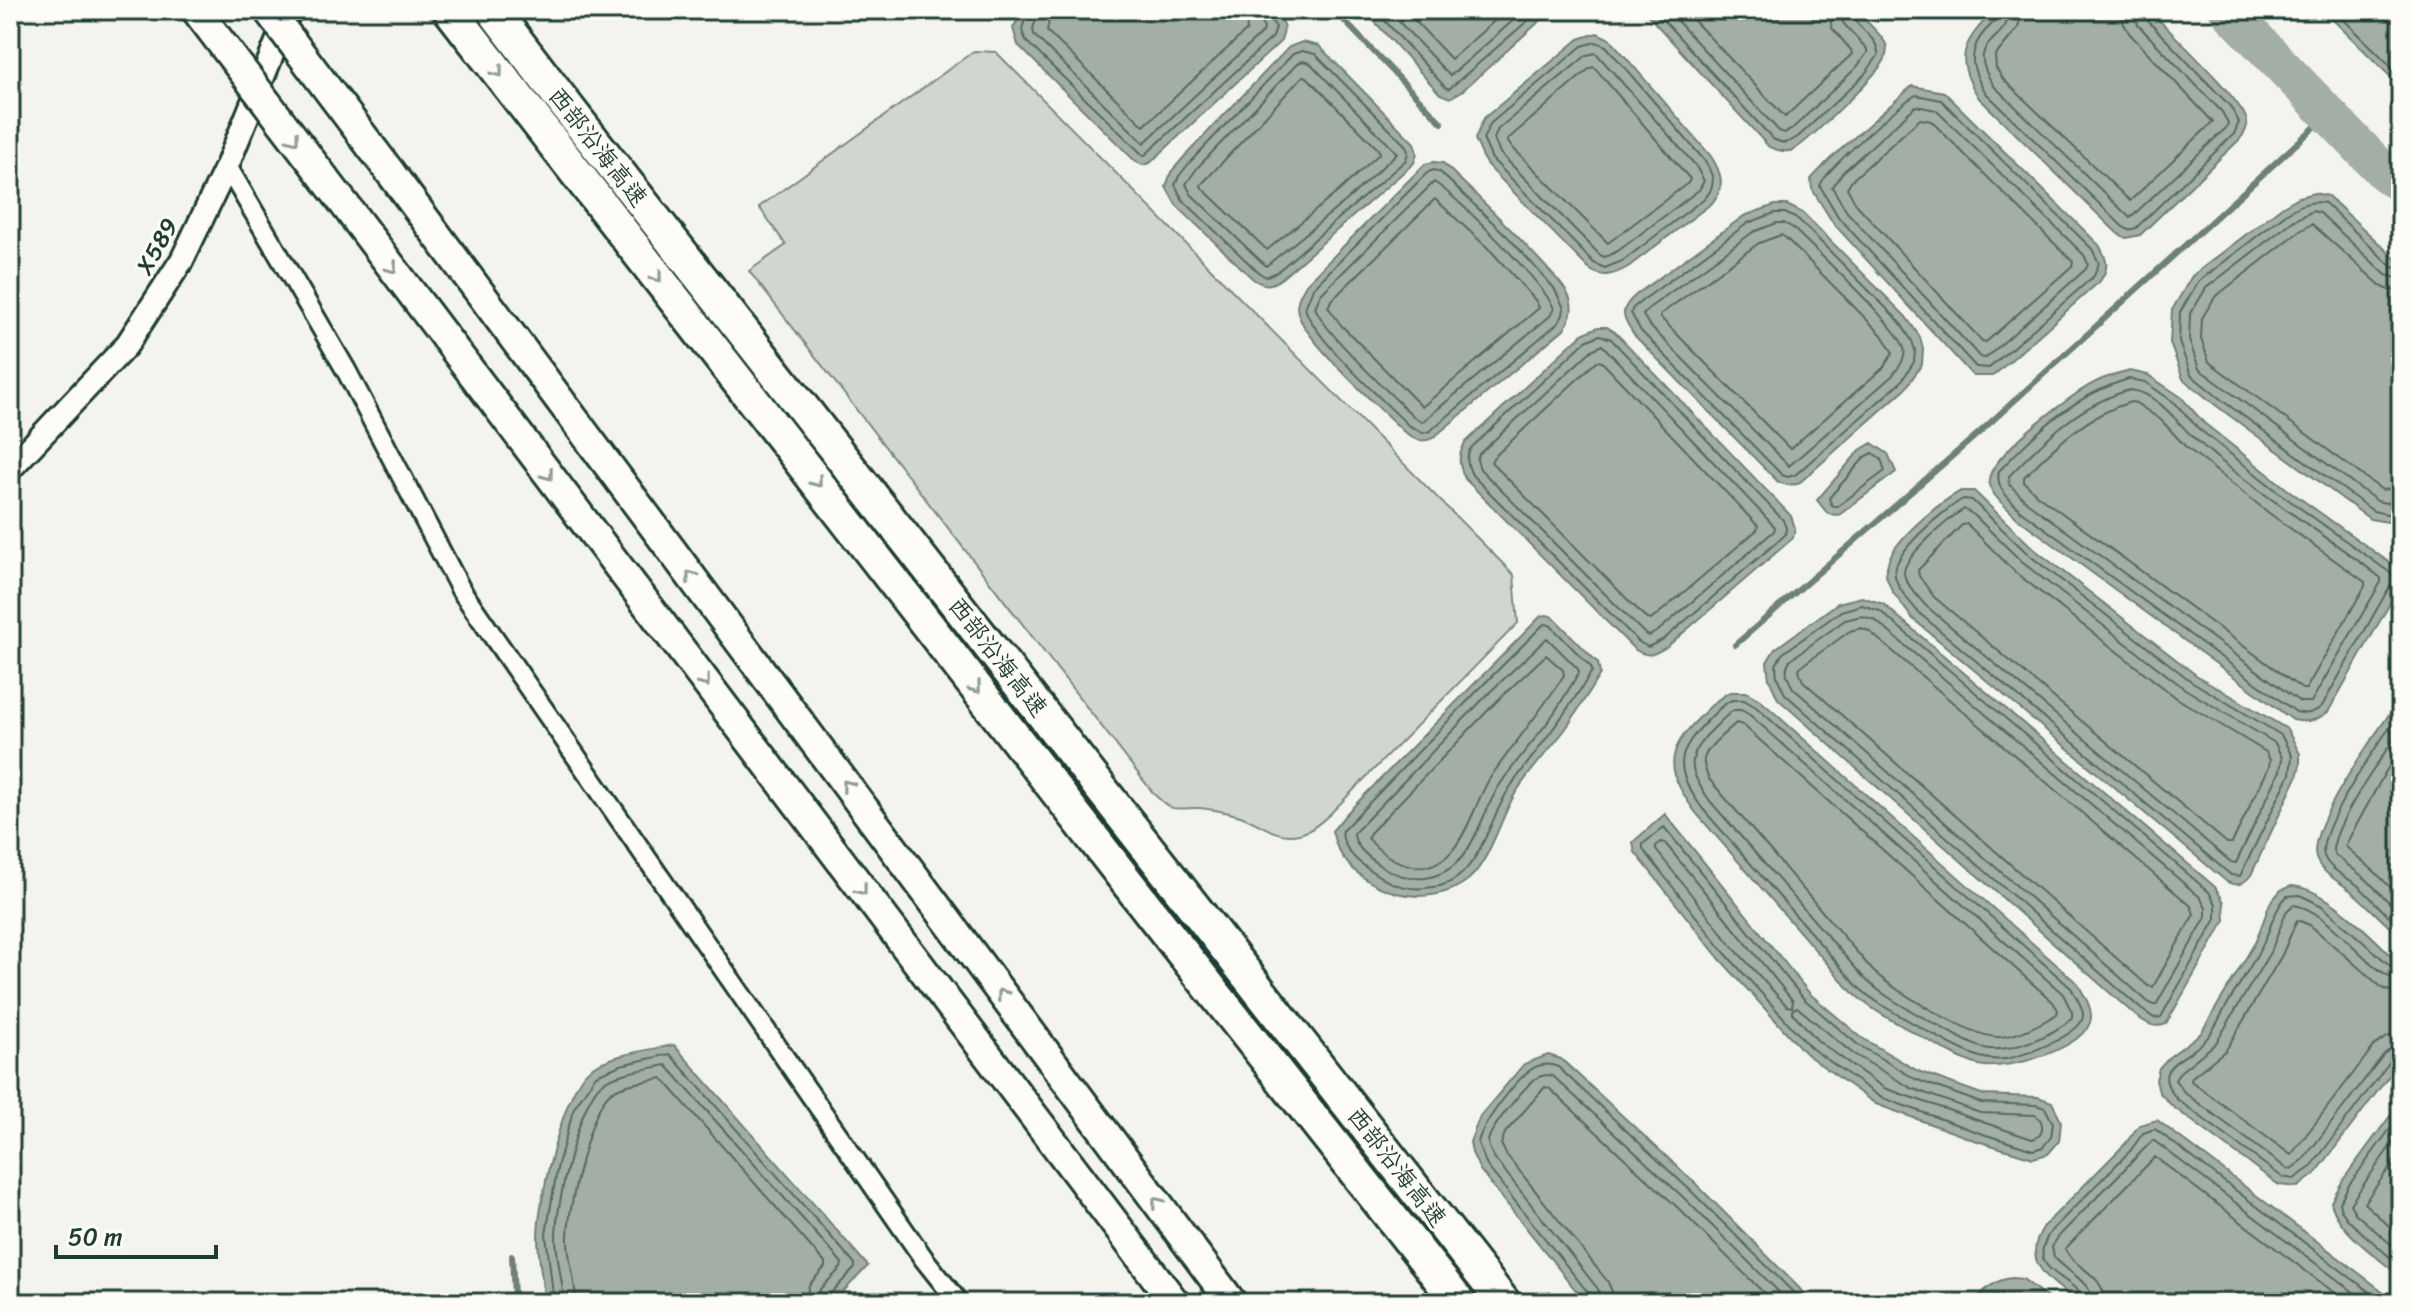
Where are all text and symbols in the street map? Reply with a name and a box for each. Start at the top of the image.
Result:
one-way arrow [488,63,502,78]
street label: 西部沿海高速 [537,77,659,217]
one-way arrow [285,130,299,145]
street label: X589 [124,210,190,283]
one-way arrow [382,259,396,273]
one-way arrow [648,268,662,283]
one-way arrow [539,466,553,481]
one-way arrow [807,473,821,488]
one-way arrow [687,571,701,585]
street label: 西部沿海高速 [937,587,1059,727]
one-way arrow [696,673,710,688]
one-way arrow [967,679,981,694]
one-way arrow [842,779,856,794]
one-way arrow [853,881,867,895]
one-way arrow [997,988,1011,1003]
street label: 西部沿海高速 [1336,1097,1458,1237]
one-way arrow [1152,1197,1166,1211]
scale bar [56,1209,216,1259]
text: 50 m [68,1216,123,1258]

